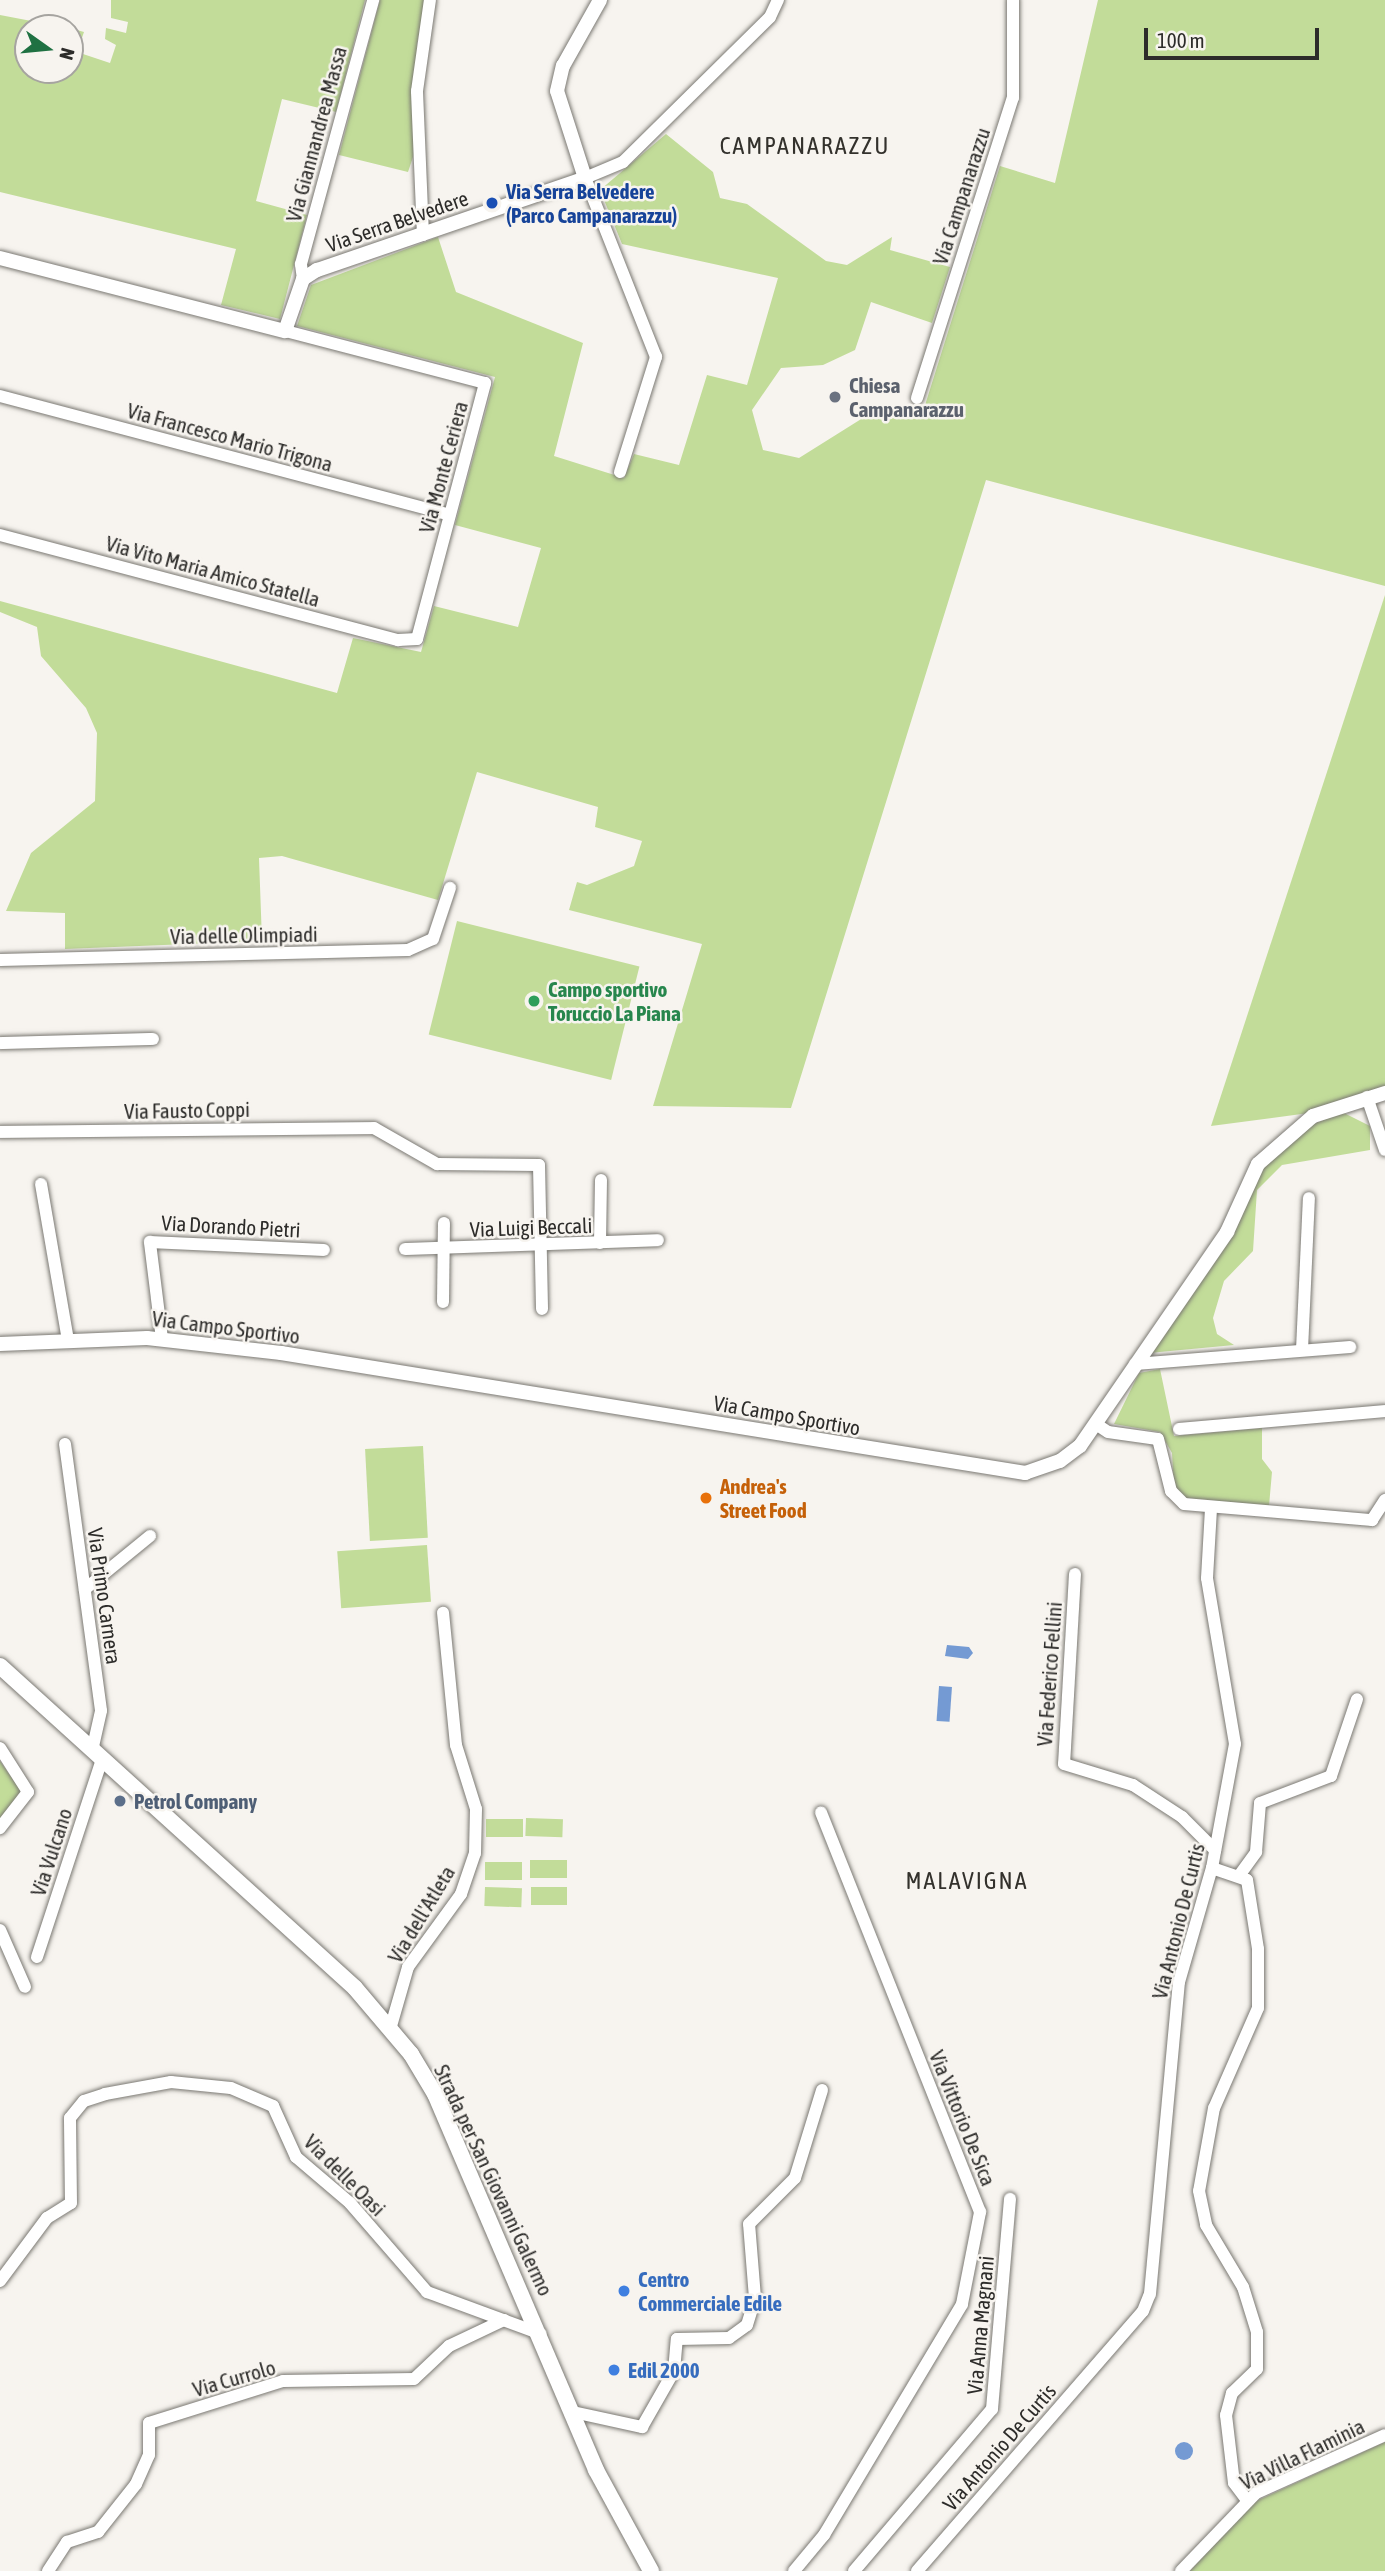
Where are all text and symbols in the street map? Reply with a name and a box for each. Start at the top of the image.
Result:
north arrow [14,14,84,84]
scale bar [1147,14,1322,58]
text: 100 m [1157,28,1205,52]
street label: Via Giannandrea Massa [280,44,352,224]
text: N [55,46,79,62]
street label: Via Campanarazzu [927,124,995,268]
district label: CAMPANARAZZU [721,132,889,160]
place label: Via Serra Belvedere (Parco Campanarazzu) [506,178,677,228]
street label: Via Serra Belvedere [323,185,471,257]
marker: Via Serra Belvedere (Parco Campanarazzu) [484,195,500,211]
place label: Chiesa Campanarazzu [849,372,964,422]
marker: Chiesa Campanarazzu [827,389,843,405]
street label: Via Francesco Mario Trigona [124,397,336,477]
street label: Via Monte Ceriera [413,398,473,536]
street label: Via Vito Maria Amico Statella [103,530,323,612]
street label: Via delle Olimpiadi [170,921,318,949]
place label: Campo sportivo Toruccio La Piana [548,976,681,1026]
marker: Campo sportivo Toruccio La Piana [526,993,542,1009]
street label: Via Fausto Coppi [124,1096,250,1124]
street label: Via Dorando Pietri [161,1210,301,1242]
street label: Via Luigi Beccali [469,1212,593,1242]
street label: Via Campo Sportivo [151,1305,301,1349]
street label: Via Campo Sportivo [712,1390,862,1440]
place label: Andrea's Street Food [720,1473,807,1523]
marker: Andrea's Street Food [698,1490,714,1506]
street label: Via Primo Carnera [83,1526,127,1666]
street label: Via Federico Fellini [1031,1601,1067,1747]
place label: Petrol Company [134,1788,257,1814]
marker: Petrol Company [112,1793,128,1809]
street label: Via Vulcano [25,1805,77,1899]
street label: Via Antonio De Curtis [1146,1840,1210,2002]
street label: Via dell'Atleta [382,1861,460,1967]
district label: MALAVIGNA [907,1867,1027,1895]
street label: Via Vittorio De Sica [924,2047,1002,2189]
street label: Strada per San Giovanni Galermo [429,2060,559,2300]
street label: Via delle Oasi [299,2129,391,2221]
street label: Via Anna Magnani [961,2255,999,2395]
place label: Centro Commerciale Edile [638,2266,782,2316]
marker: Centro Commerciale Edile [616,2283,632,2299]
street label: Via Currolo [190,2354,278,2402]
place label: Edil 2000 [628,2357,700,2383]
marker: Edil 2000 [606,2362,622,2378]
street label: Via Antonio De Curtis [937,2378,1061,2516]
street label: Via Villa Flaminia [1236,2413,1368,2495]

